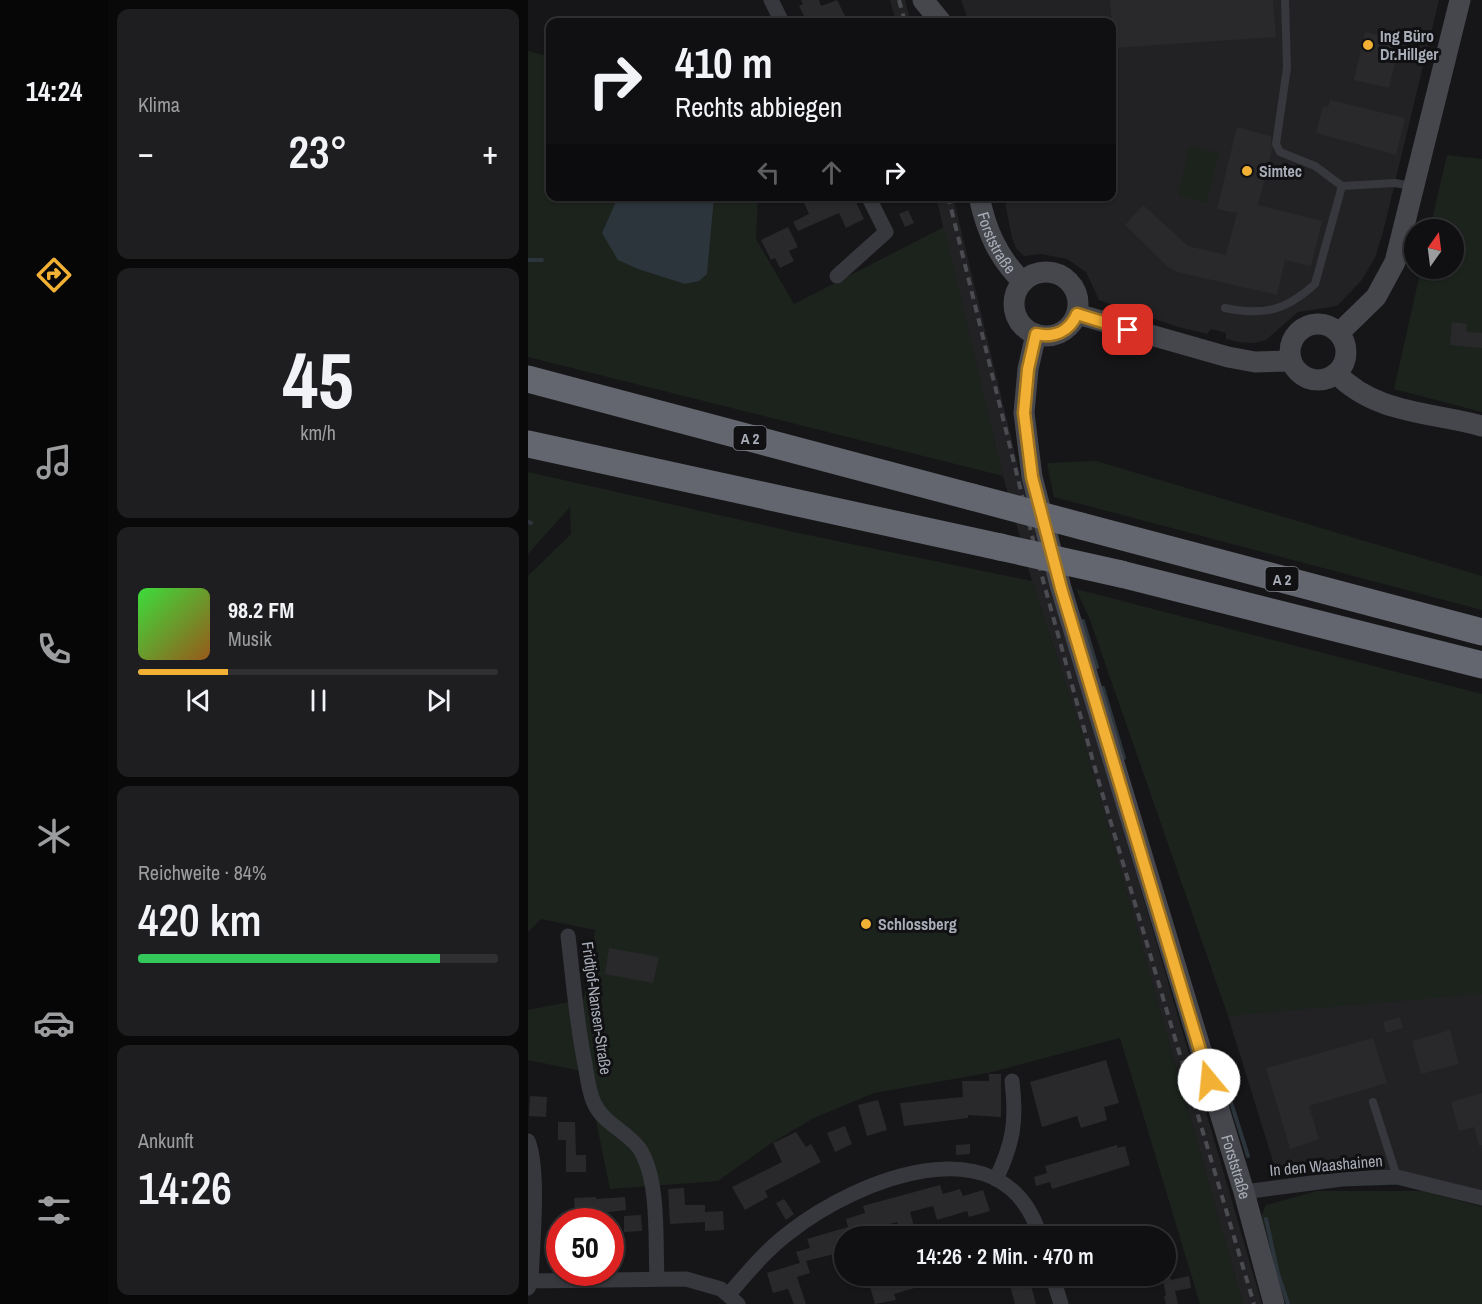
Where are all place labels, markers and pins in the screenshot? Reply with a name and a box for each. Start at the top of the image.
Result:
place label: Ing Büro Dr.Hillger [1380,25,1439,65]
marker: Ing Büro Dr.Hillger [1361,38,1375,52]
place label: Simtec [1259,160,1302,182]
marker: Simtec [1240,164,1254,178]
pin [1102,304,1153,355]
place label: Schlossberg [878,913,957,935]
marker: Schlossberg [859,917,873,931]

